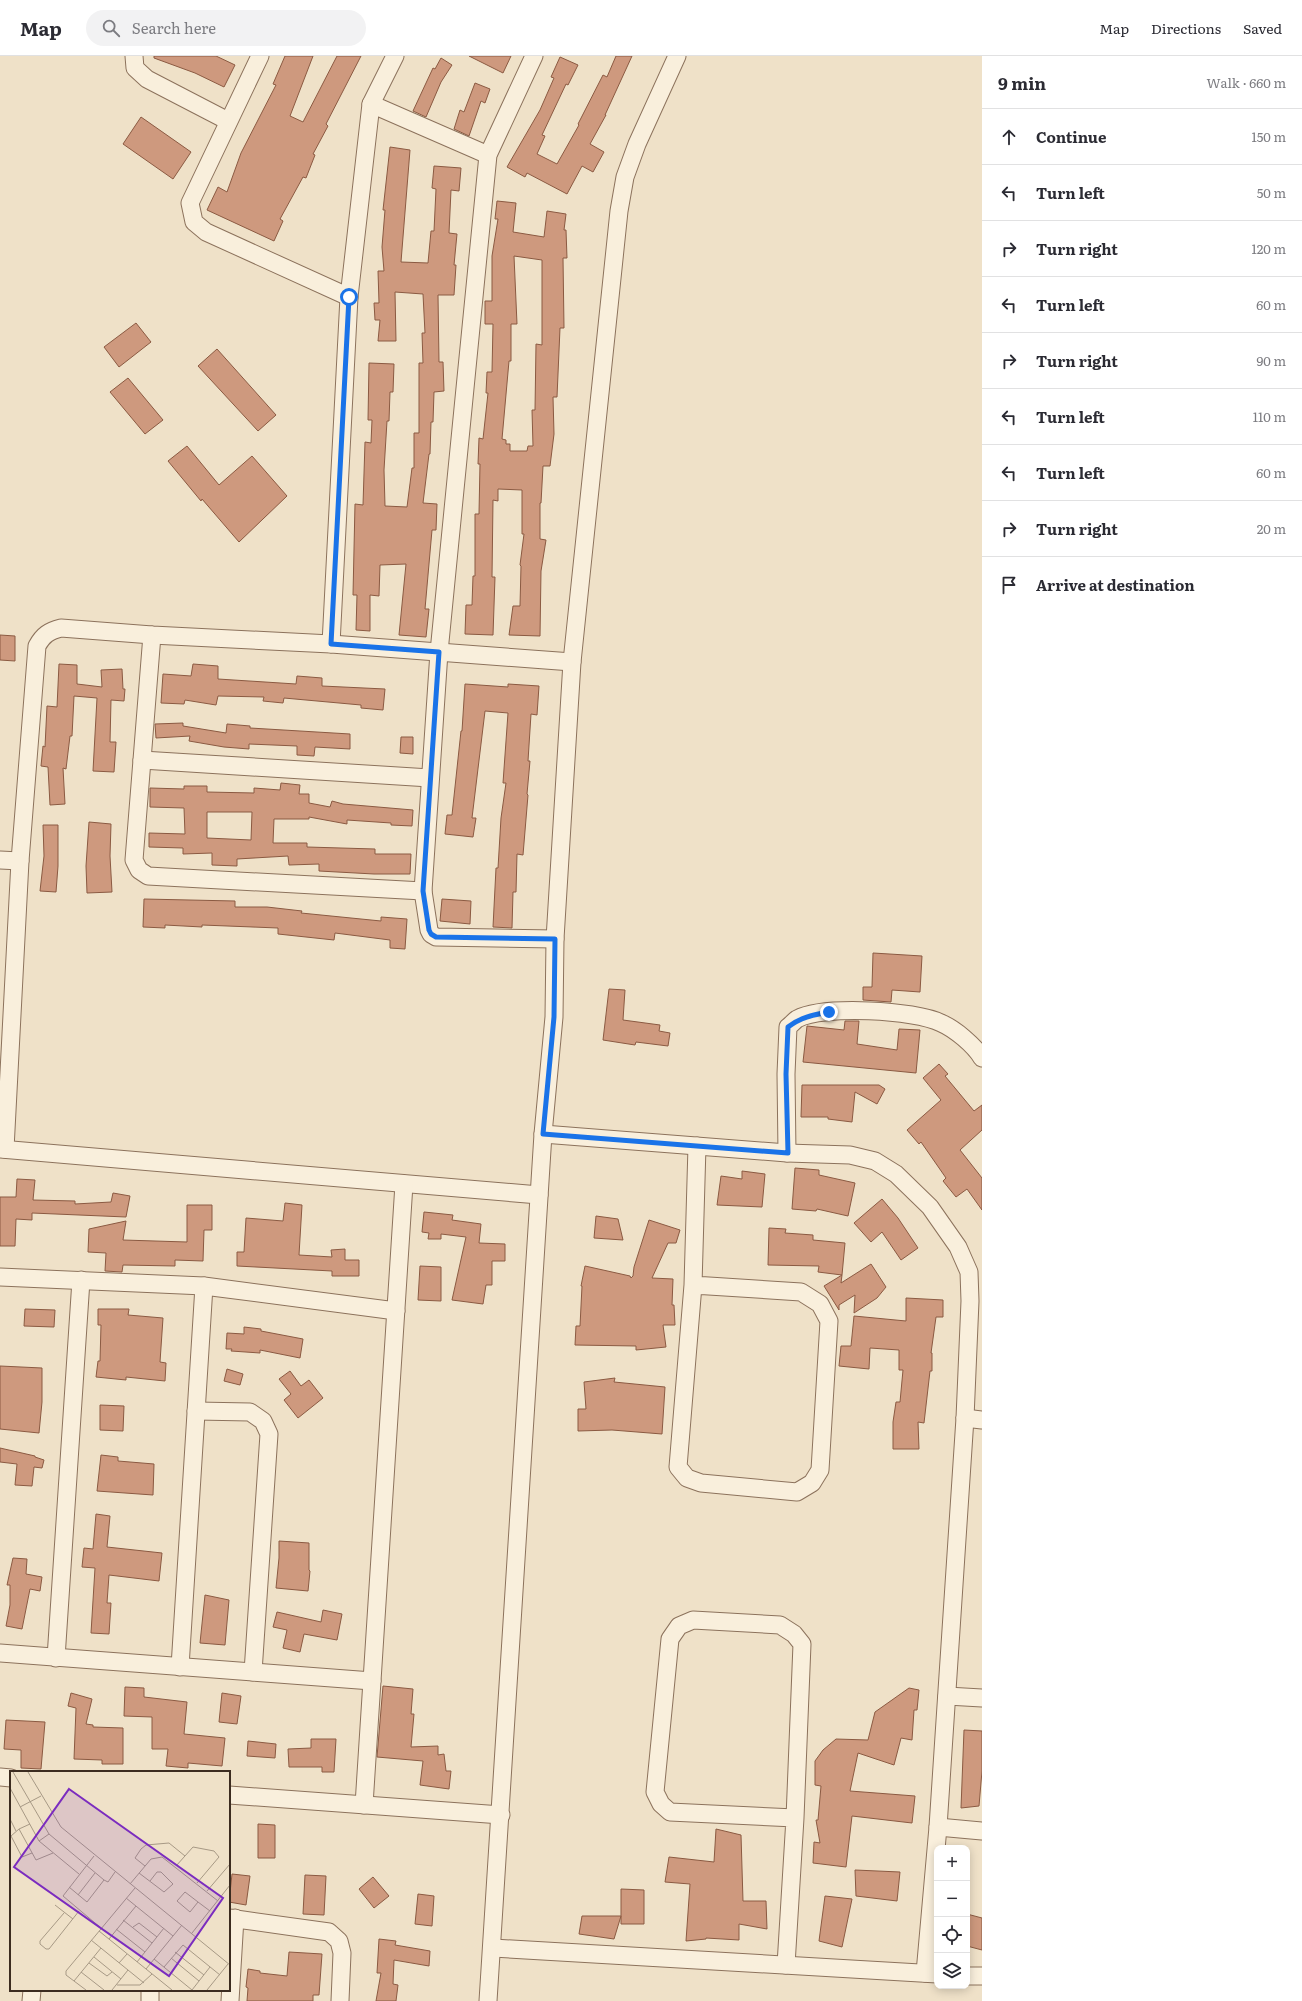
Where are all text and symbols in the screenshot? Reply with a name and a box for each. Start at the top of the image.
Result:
search box [86,10,366,46]
text: Map [20,14,62,42]
text: Search here [132,16,216,39]
icon: search [100,17,122,39]
text: Map [1099,18,1129,38]
text: Directions [1151,18,1221,38]
text: Saved [1243,18,1282,38]
text: 9 min [998,70,1046,95]
text: Walk · 660 m [1207,73,1286,92]
text: Continue [1036,125,1106,148]
icon: ahead [998,126,1020,148]
text: 150 m [1251,127,1286,146]
text: Turn left [1036,181,1105,204]
icon: left [998,182,1020,204]
text: 50 m [1257,183,1286,202]
text: Turn right [1036,237,1118,260]
icon: right [998,238,1020,260]
text: 120 m [1251,239,1286,258]
route start [340,288,358,306]
text: Turn left [1036,293,1105,316]
icon: left [998,294,1020,316]
text: 60 m [1256,295,1286,314]
text: Turn right [1036,349,1118,372]
icon: right [998,350,1020,372]
text: 90 m [1256,351,1286,370]
text: Turn left [1036,405,1105,428]
icon: left [998,406,1020,428]
text: 110 m [1253,407,1286,426]
text: Turn left [1036,461,1105,484]
icon: left [998,462,1020,484]
text: 60 m [1256,463,1286,482]
text: Turn right [1036,517,1118,540]
icon: right [998,518,1020,540]
text: 20 m [1257,519,1286,538]
text: Arrive at destination [1036,573,1195,596]
icon: arrive [998,574,1020,596]
route end [820,1003,838,1021]
inset map [10,1771,230,1991]
map controls [934,1845,970,1989]
button: + [934,1845,970,1881]
button: − [934,1881,970,1917]
button: locate [934,1917,970,1953]
button: layers [934,1953,970,1989]

